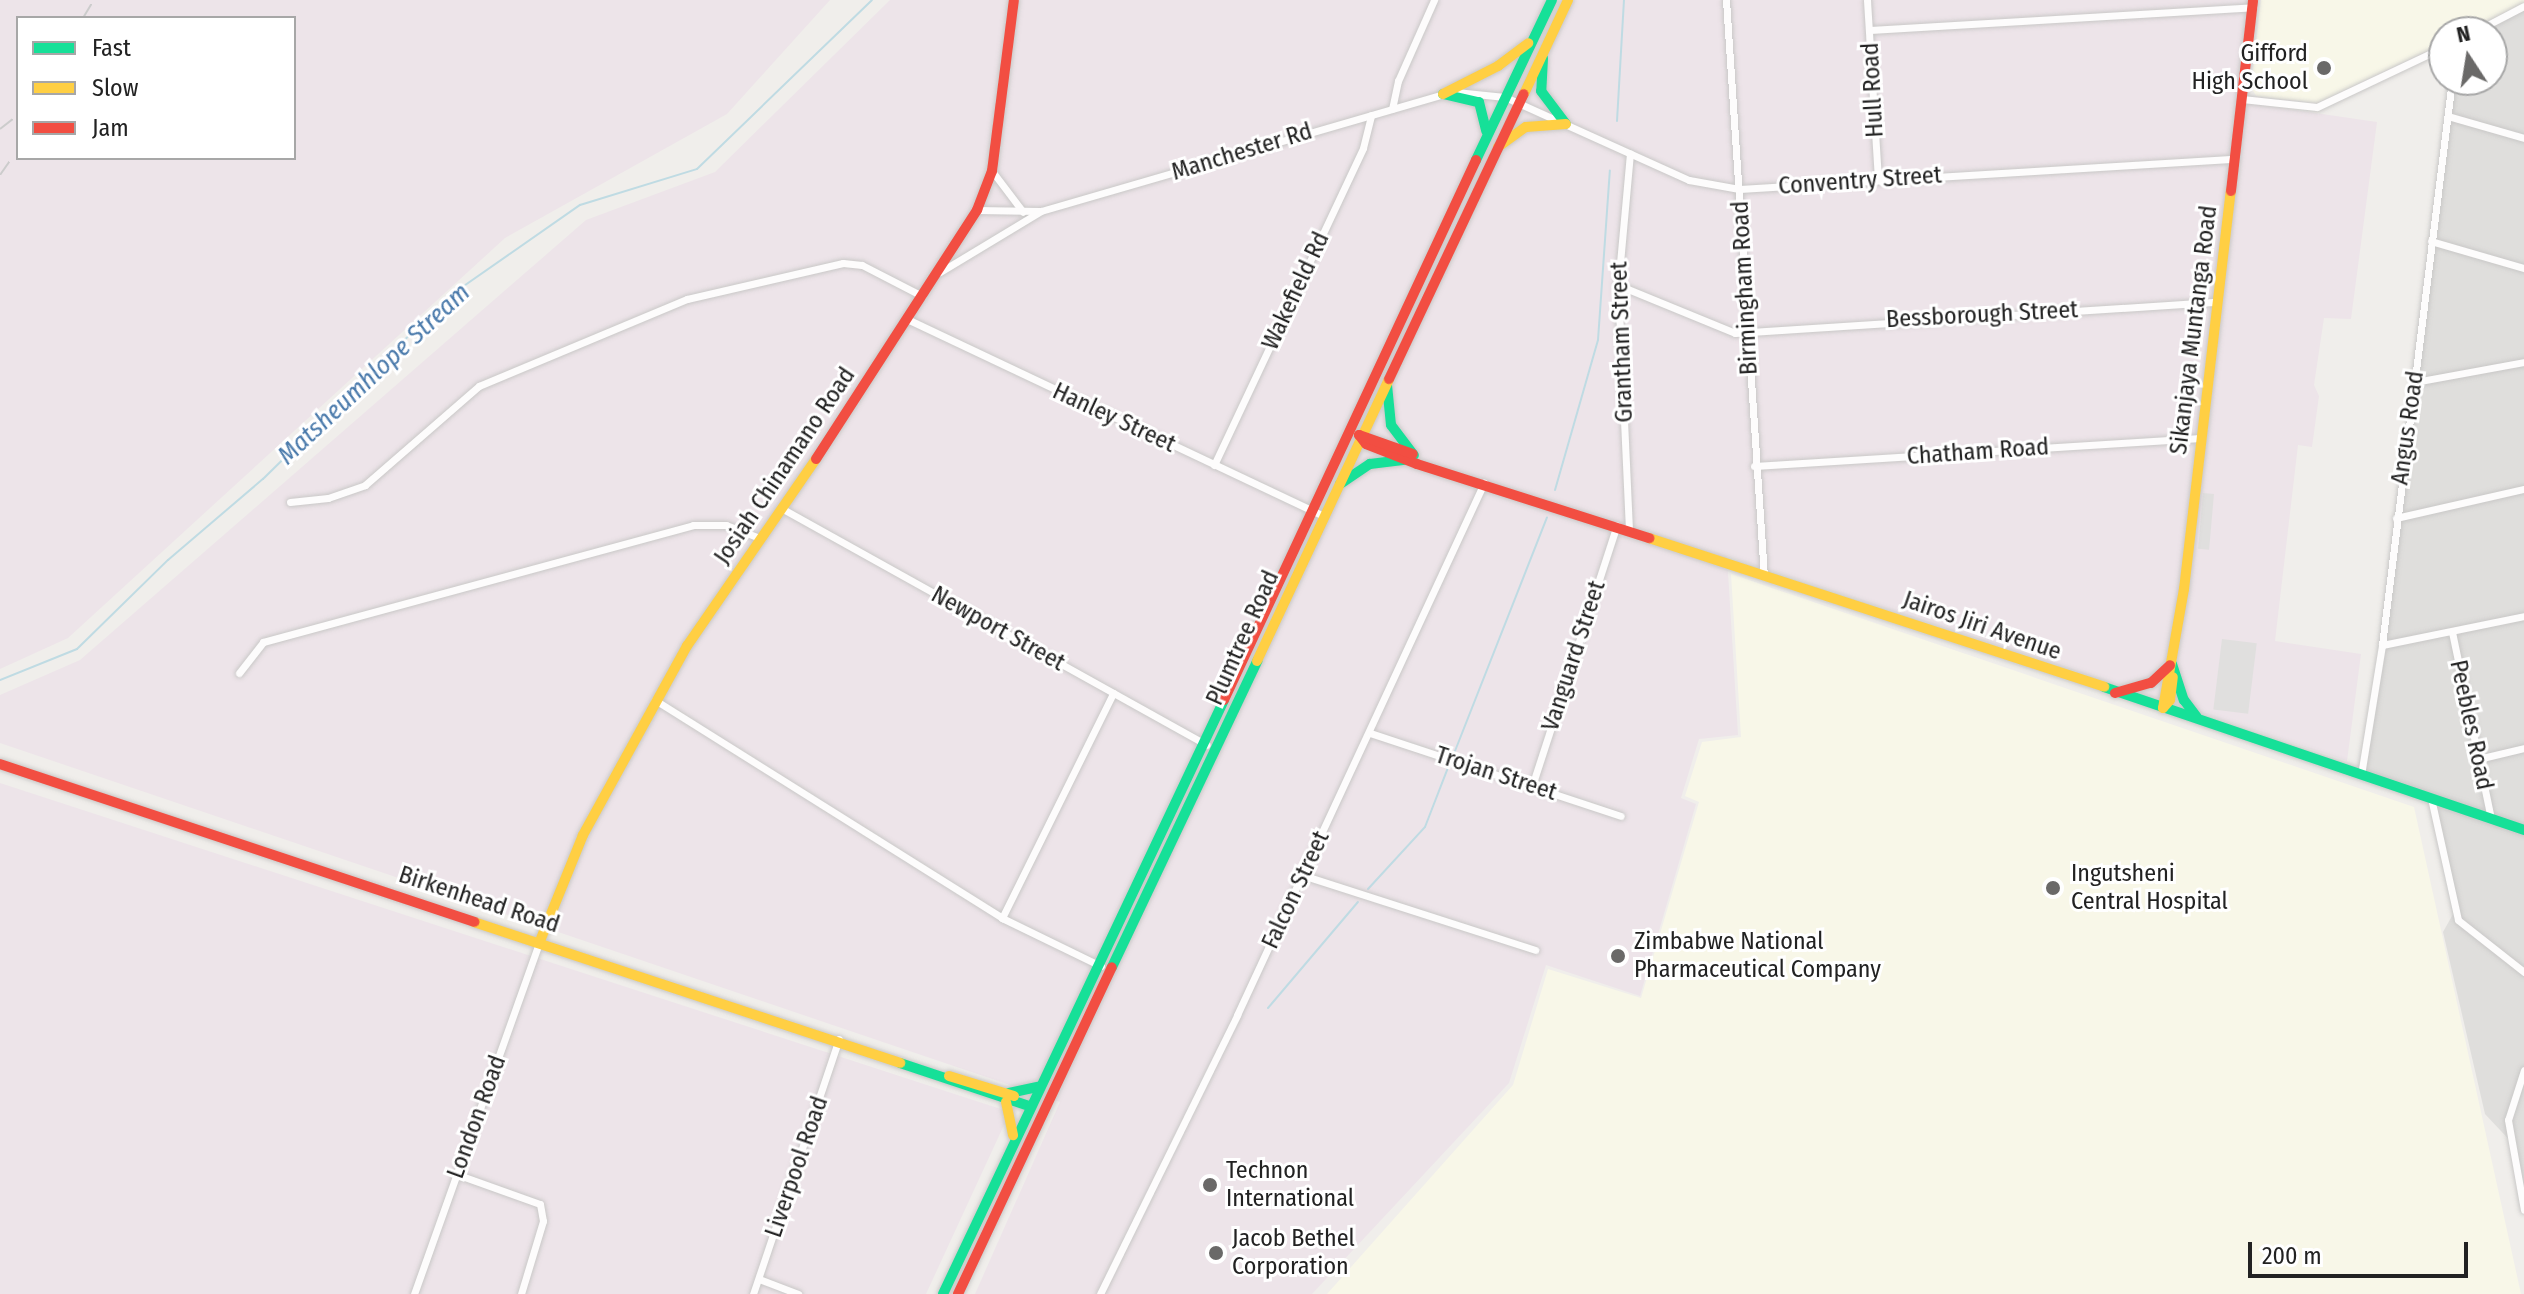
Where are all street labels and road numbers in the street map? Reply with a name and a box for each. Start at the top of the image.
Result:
street label: Hull Road [1856,42,1890,138]
street label: Manchester Rd [1168,117,1316,187]
street label: Conventry Street [1777,161,1943,201]
street label: Birmingham Road [1726,200,1764,376]
street label: Sikanjaya Muntanga Road [2164,204,2224,456]
street label: Wakefield Rd [1256,228,1336,354]
street label: Grantham Street [1605,261,1639,423]
street label: Bessborough Street [1885,296,2079,334]
street label: Josiah Chinamano Road [708,362,862,570]
street label: Angus Road [2386,369,2430,487]
street label: Hanley Street [1048,377,1180,459]
street label: Chatham Road [1906,433,2050,471]
street label: Plumtree Road [1200,566,1286,710]
street label: Vanguard Street [1536,577,1612,735]
street label: Newport Street [926,580,1070,678]
street label: Jairos Jiri Avenue [1899,585,2065,667]
street label: Peebles Road [2443,657,2499,793]
street label: Trojan Street [1432,741,1560,807]
street label: Falcon Street [1256,827,1336,953]
street label: Birkenhead Road [395,860,563,940]
street label: London Road [441,1052,513,1182]
street label: Liverpool Road [759,1093,835,1241]

